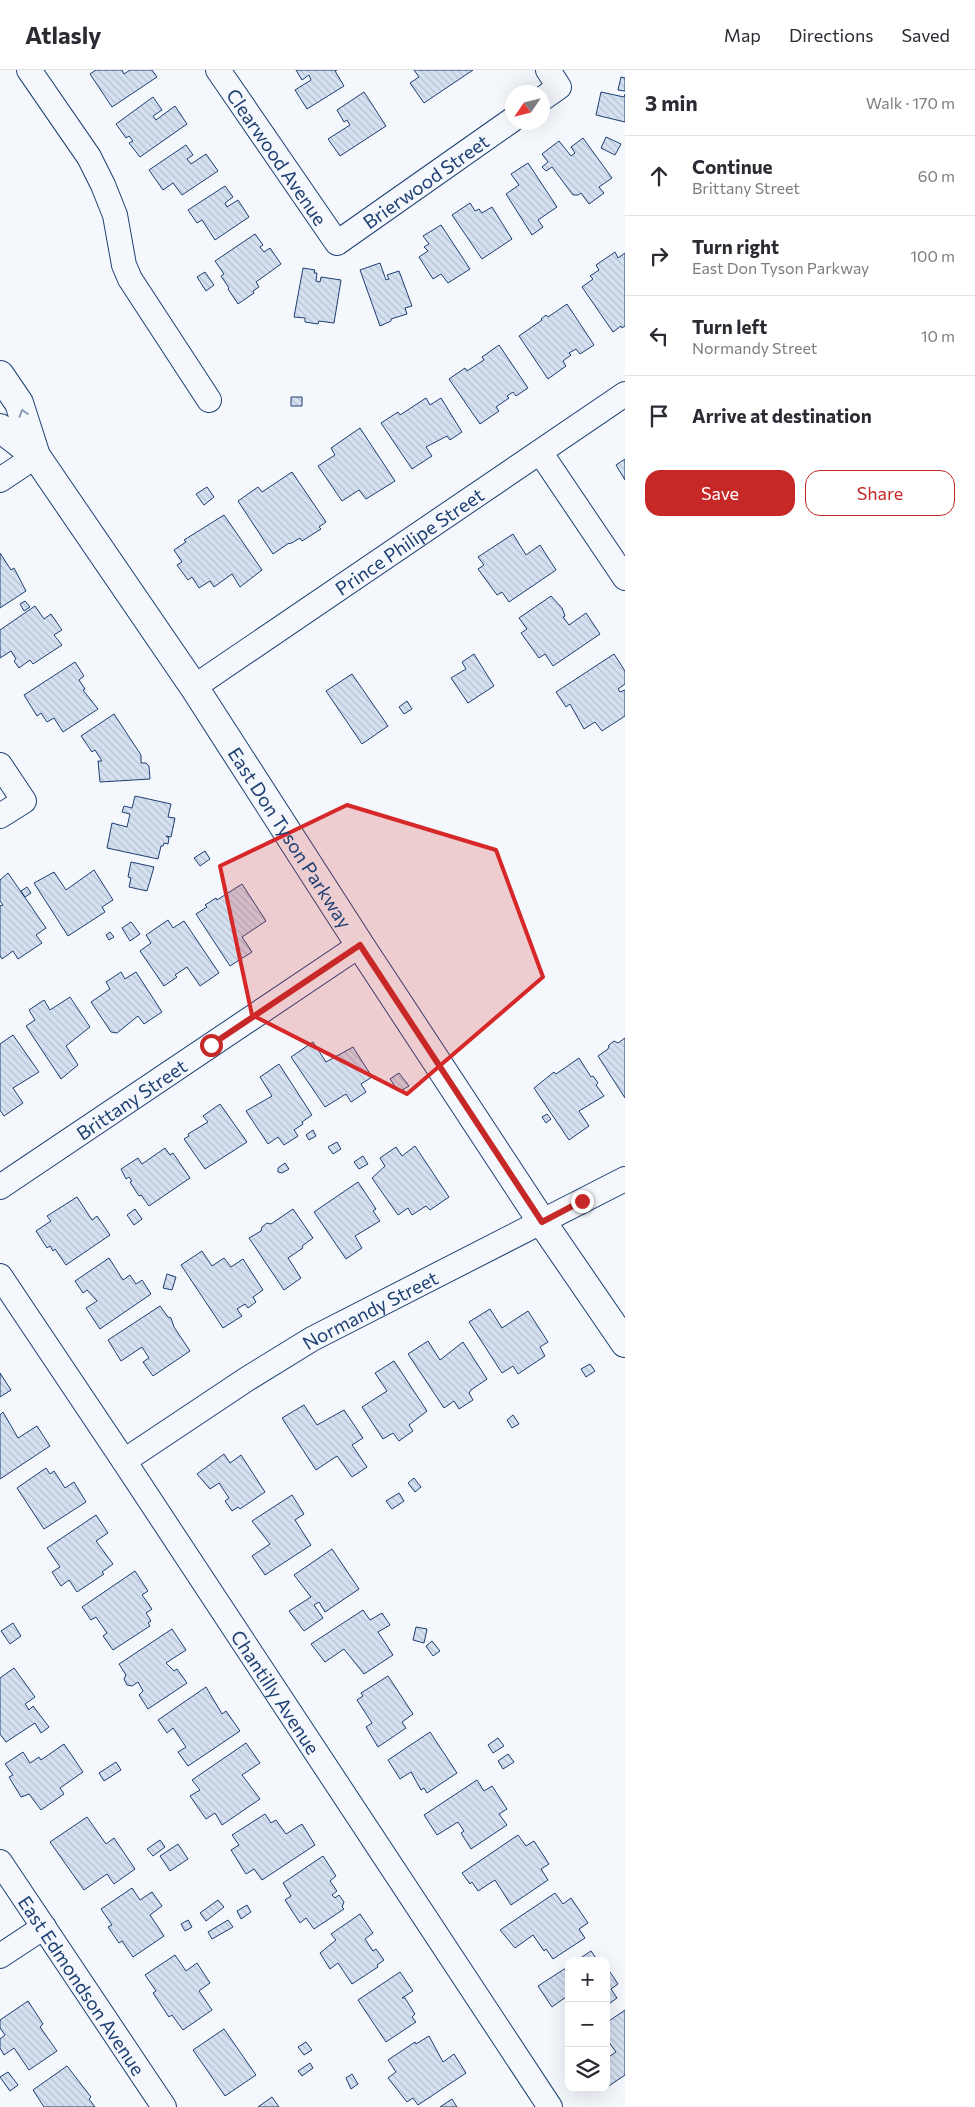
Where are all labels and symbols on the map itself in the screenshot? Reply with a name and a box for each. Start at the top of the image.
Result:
street label: Clearwood Avenue [222,84,333,229]
north arrow [505,85,550,130]
street label: Brierwood Street [358,129,493,233]
one-way arrow [18,410,28,418]
street label: Prince Philipe Street [330,482,488,599]
street label: East Don Tyson Parkway [224,742,357,932]
route start [200,1034,223,1057]
street label: Brittany Street [72,1053,191,1144]
route end [571,1190,594,1213]
street label: Normandy Street [298,1265,441,1354]
street label: Chantilly Avenue [227,1625,325,1758]
street label: East Edmondson Avenue [14,1891,151,2079]

